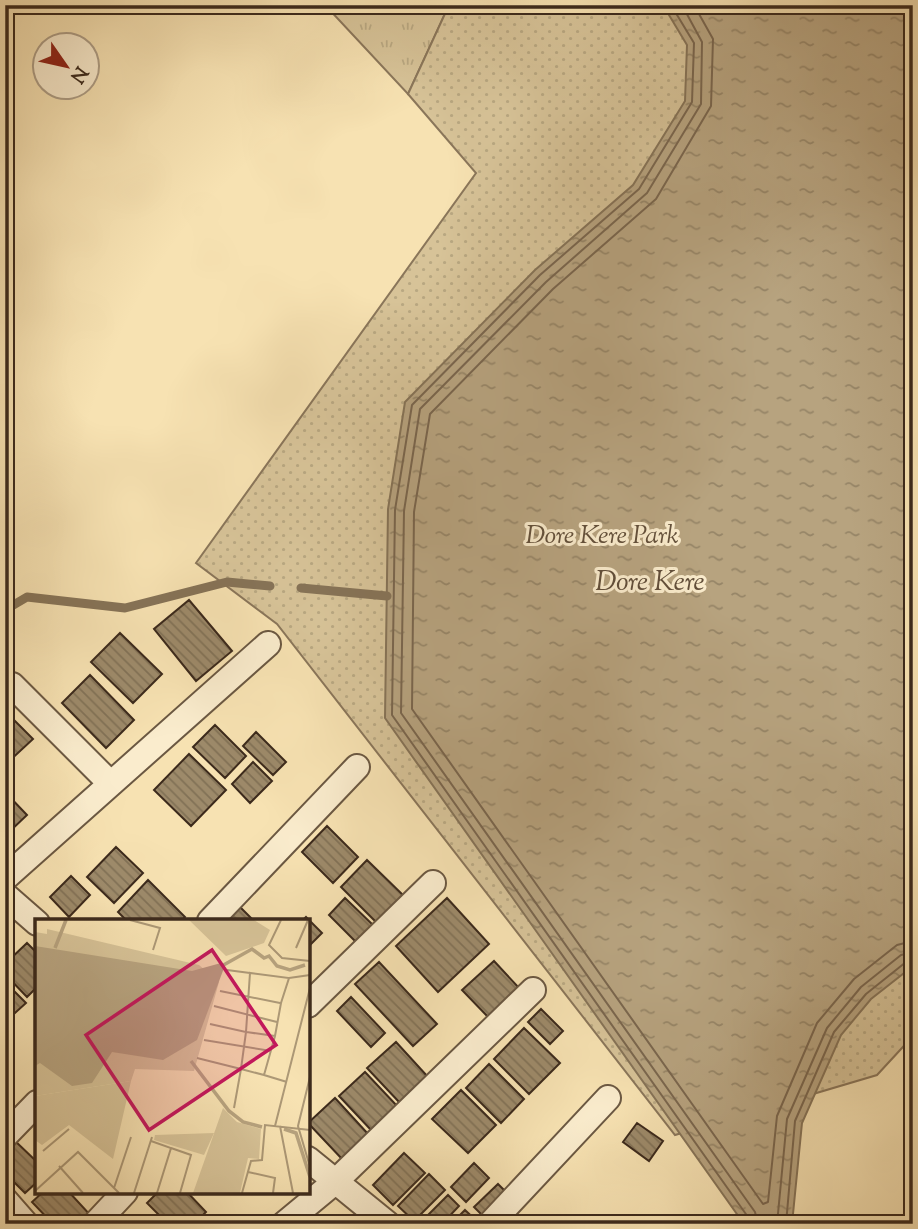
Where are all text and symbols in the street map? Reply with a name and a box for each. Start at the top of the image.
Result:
north arrow [32,32,102,102]
text: N [63,60,93,88]
park label: Dore Kere Park [525,518,679,555]
water label: Dore Kere [595,563,705,603]
inset map [35,919,310,1194]

